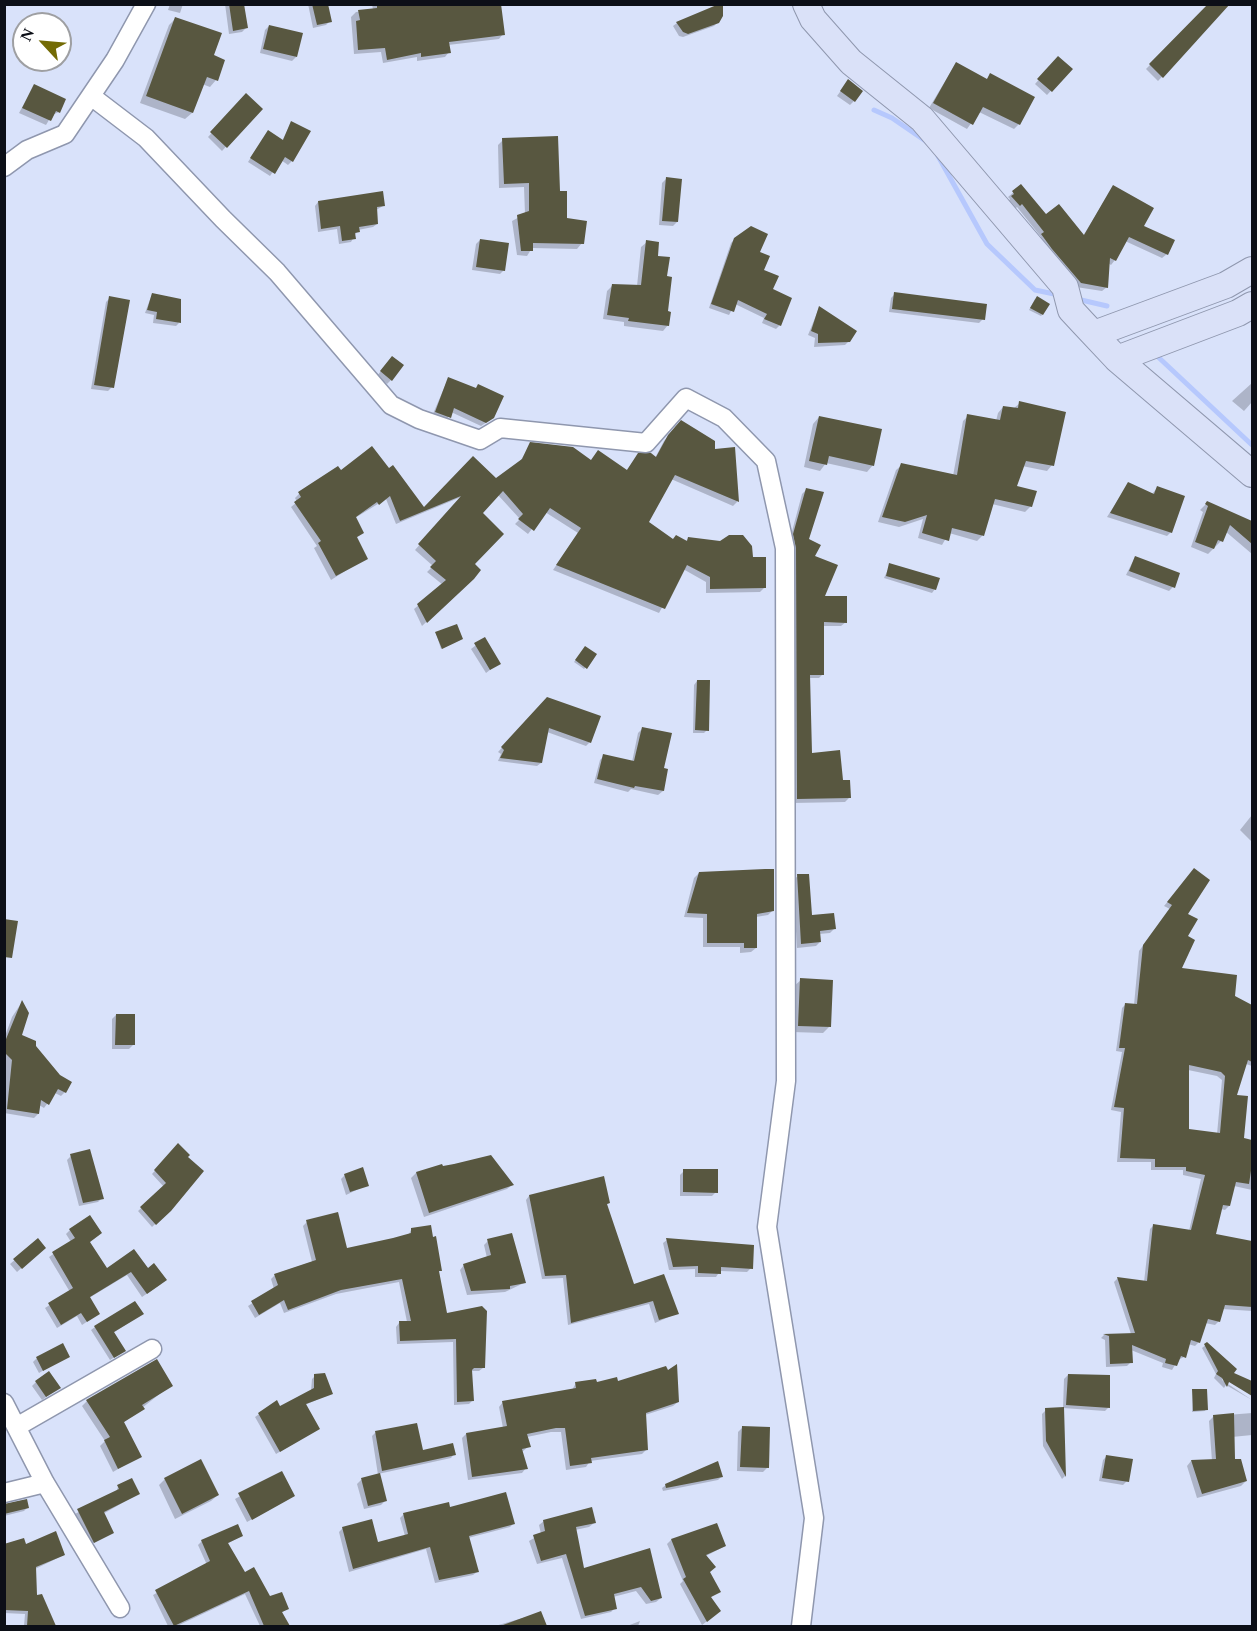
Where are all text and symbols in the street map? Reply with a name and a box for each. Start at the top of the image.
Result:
north arrow [12,12,72,72]
text: N [17,26,37,44]

